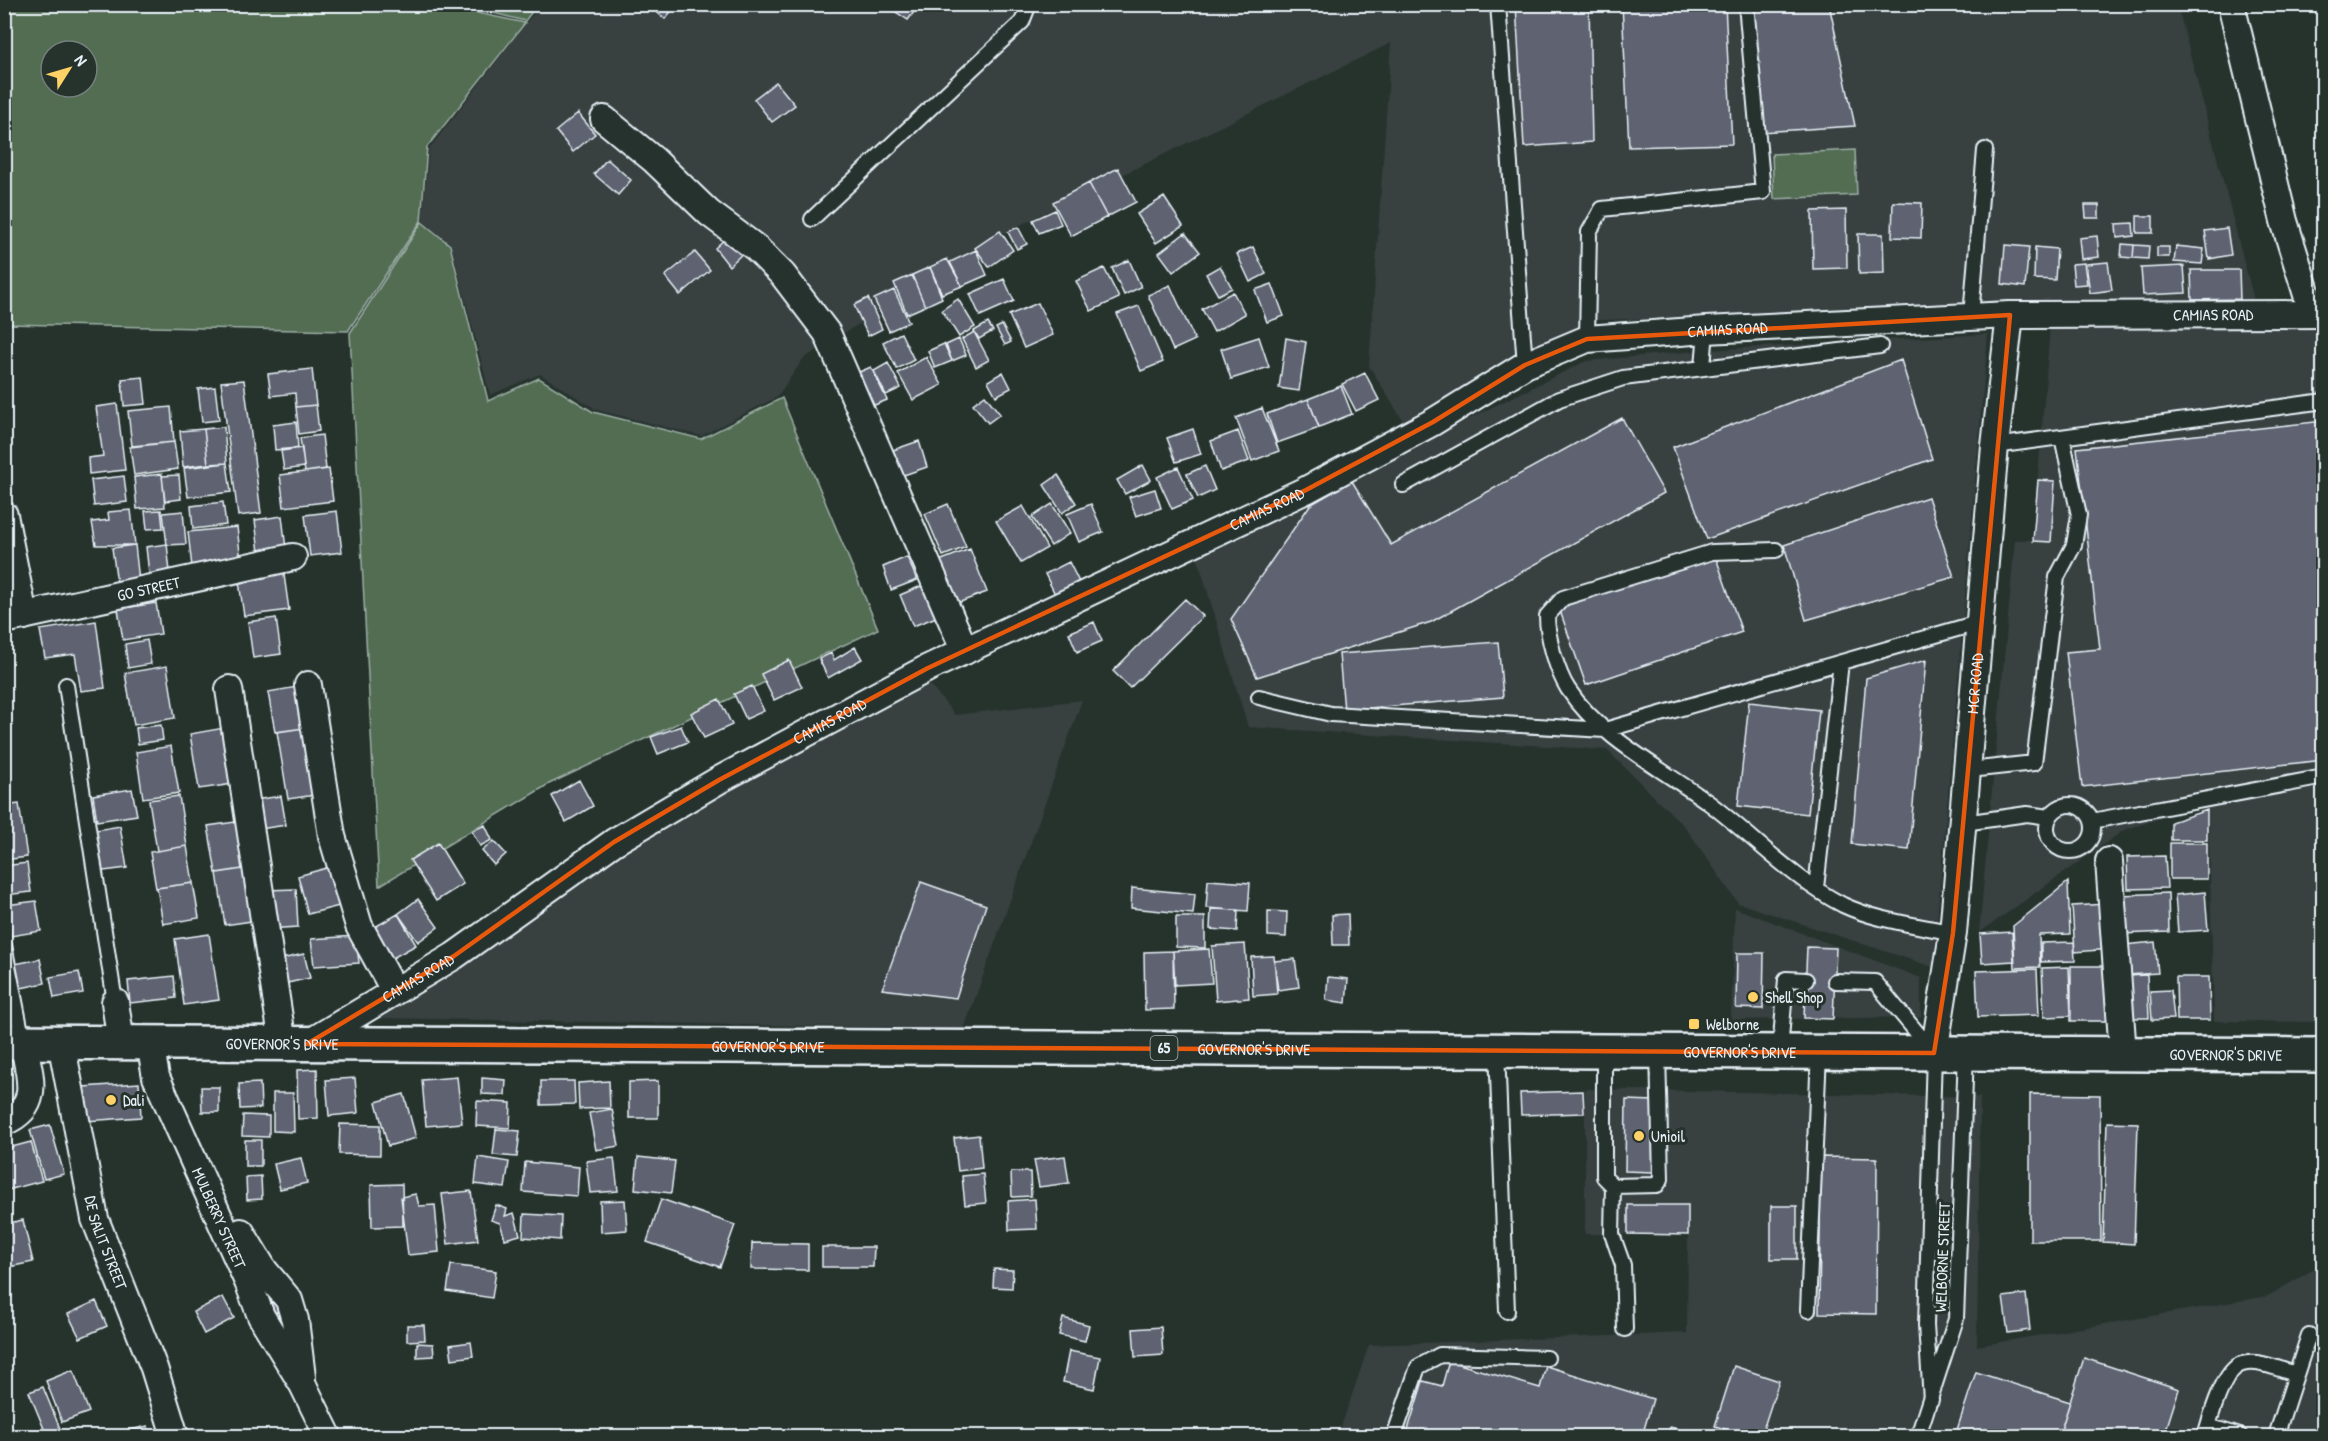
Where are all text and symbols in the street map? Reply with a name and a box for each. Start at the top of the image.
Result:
north arrow [39,39,99,99]
text: N [70,50,93,70]
street label: CAMIAS ROAD [2173,303,2254,325]
street label: CAMIAS ROAD [1687,316,1769,342]
street label: CAMIAS ROAD [1225,481,1308,536]
street label: GO STREET [115,571,183,606]
street label: MCR ROAD [1961,652,1988,715]
street label: CAMIAS ROAD [789,692,870,749]
street label: CAMIAS ROAD [378,947,458,1008]
place label: Shell Shop [1765,986,1824,1008]
marker: Shell Shop [1746,990,1760,1004]
place label: Welborne [1706,1013,1760,1035]
marker: Welborne [1687,1017,1701,1031]
street label: GOVERNOR'S DRIVE [225,1032,339,1055]
street label: GOVERNOR'S DRIVE [711,1035,825,1058]
road number: 65 [1150,1036,1178,1060]
street label: GOVERNOR'S DRIVE [1197,1038,1311,1060]
street label: GOVERNOR'S DRIVE [1683,1040,1797,1063]
street label: GOVERNOR'S DRIVE [2169,1043,2283,1066]
place label: Dali [123,1089,145,1111]
marker: Dali [104,1093,118,1107]
place label: Unioil [1651,1125,1686,1147]
marker: Unioil [1632,1129,1646,1143]
street label: MULBERRY STREET [187,1164,252,1272]
street label: DE SALIT STREET [80,1194,133,1293]
street label: WELBORNE STREET [1929,1201,1955,1312]

